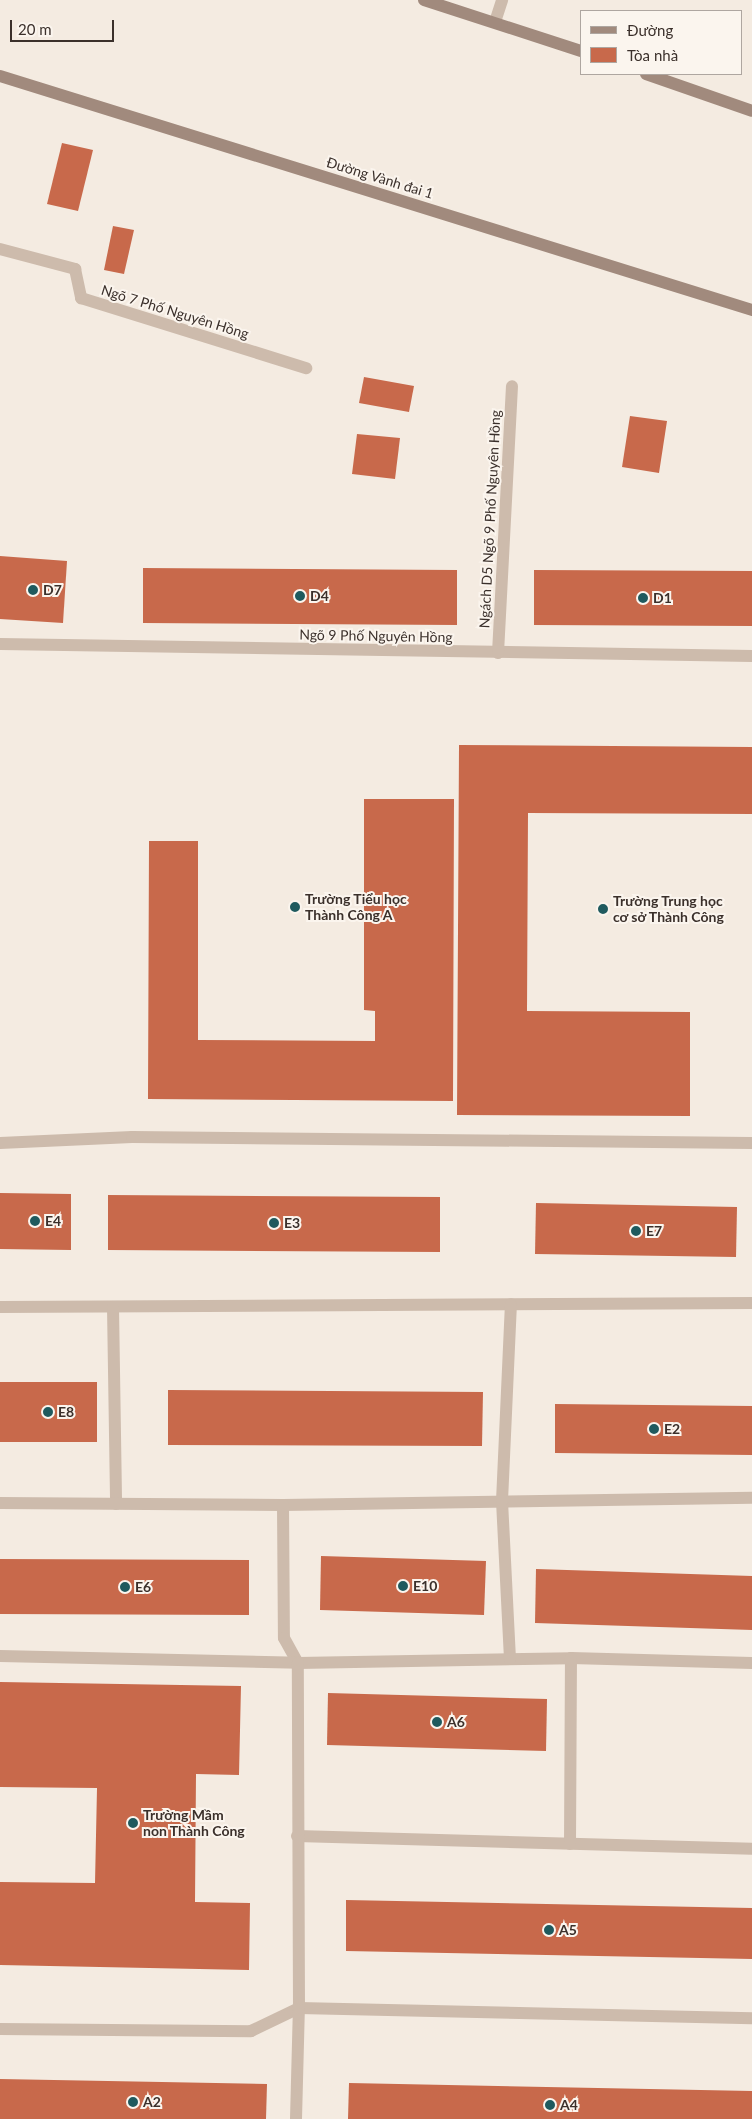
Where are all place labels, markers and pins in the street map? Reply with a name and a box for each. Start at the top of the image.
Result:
place label: D7 [43,582,62,598]
marker: D7 [27,584,39,596]
place label: D4 [310,588,329,604]
marker: D4 [294,590,306,602]
place label: D1 [653,590,672,606]
marker: D1 [637,592,649,604]
place label: Trường Tiểu học Thành Công A [305,891,407,924]
place label: Trường Trung học cơ sở Thành Công [613,893,725,926]
marker: Trường Tiểu học Thành Công A [289,901,301,913]
marker: Trường Trung học cơ sở Thành Công [597,903,609,915]
place label: E4 [45,1213,61,1229]
marker: E4 [29,1215,41,1227]
place label: E3 [284,1215,300,1231]
marker: E3 [268,1217,280,1229]
place label: E7 [646,1223,662,1239]
marker: E7 [630,1225,642,1237]
place label: E8 [58,1404,74,1420]
marker: E8 [42,1406,54,1418]
place label: E2 [664,1421,680,1437]
marker: E2 [648,1423,660,1435]
place label: E10 [413,1578,437,1594]
place label: E6 [135,1579,151,1595]
marker: E10 [397,1580,409,1592]
marker: E6 [119,1581,131,1593]
place label: A6 [447,1714,465,1730]
marker: A6 [431,1716,443,1728]
place label: Trường Mầm non Thành Công [143,1807,245,1840]
marker: Trường Mầm non Thành Công [127,1817,139,1829]
place label: A5 [559,1922,577,1938]
marker: A5 [543,1924,555,1936]
place label: A2 [143,2094,161,2110]
marker: A2 [127,2096,139,2108]
place label: A4 [560,2097,578,2113]
marker: A4 [544,2099,556,2111]

